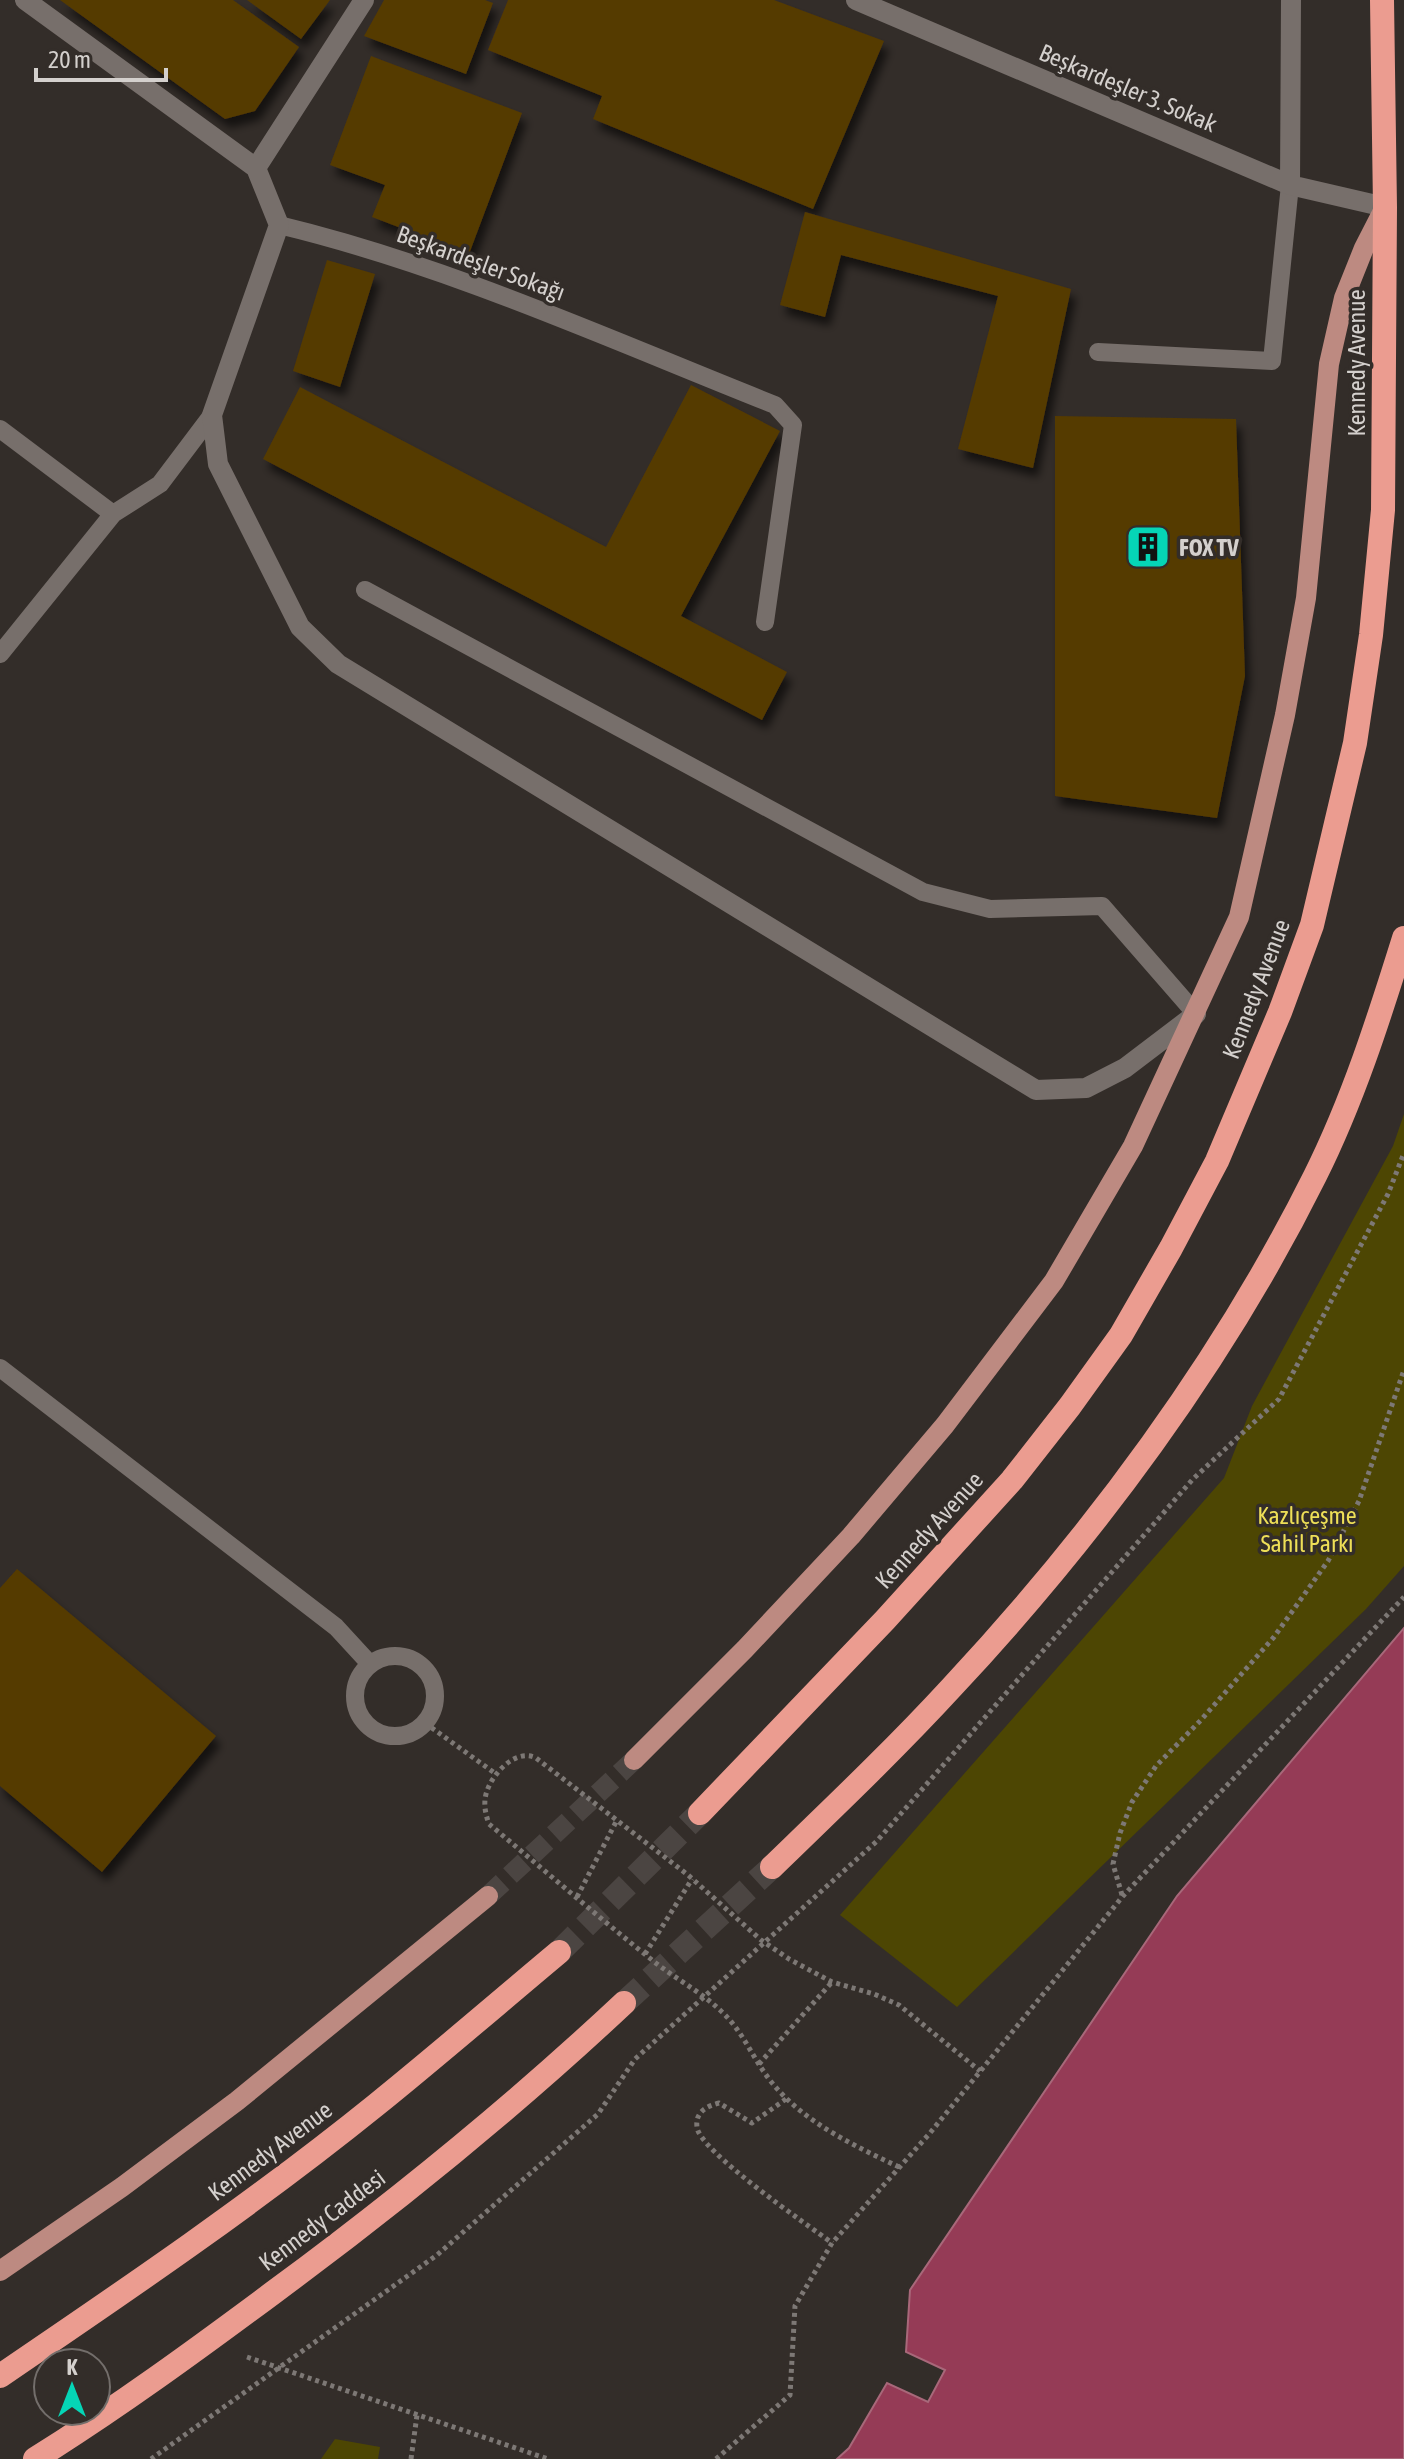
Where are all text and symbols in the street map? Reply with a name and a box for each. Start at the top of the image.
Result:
scale bar [36,32,166,82]
street label: Beşkardeşler 3. Sokak [1035,38,1221,138]
text: 20 m [48,46,91,73]
street label: Beşkardeşler Sokağı [393,220,569,306]
street label: Kennedy Avenue [1343,289,1370,437]
building icon: FOX TV [1124,523,1172,571]
place label: FOX TV [1179,534,1239,561]
street label: Kennedy Avenue [1217,915,1295,1063]
street label: Kennedy Avenue [870,1466,988,1594]
park label: Kazlıçeşme Sahil Parkı [1257,1502,1357,1557]
street label: Kennedy Avenue [203,2096,337,2206]
street label: Kennedy Caddesi [254,2164,390,2276]
north arrow [32,2347,112,2427]
text: K [67,2354,78,2380]

